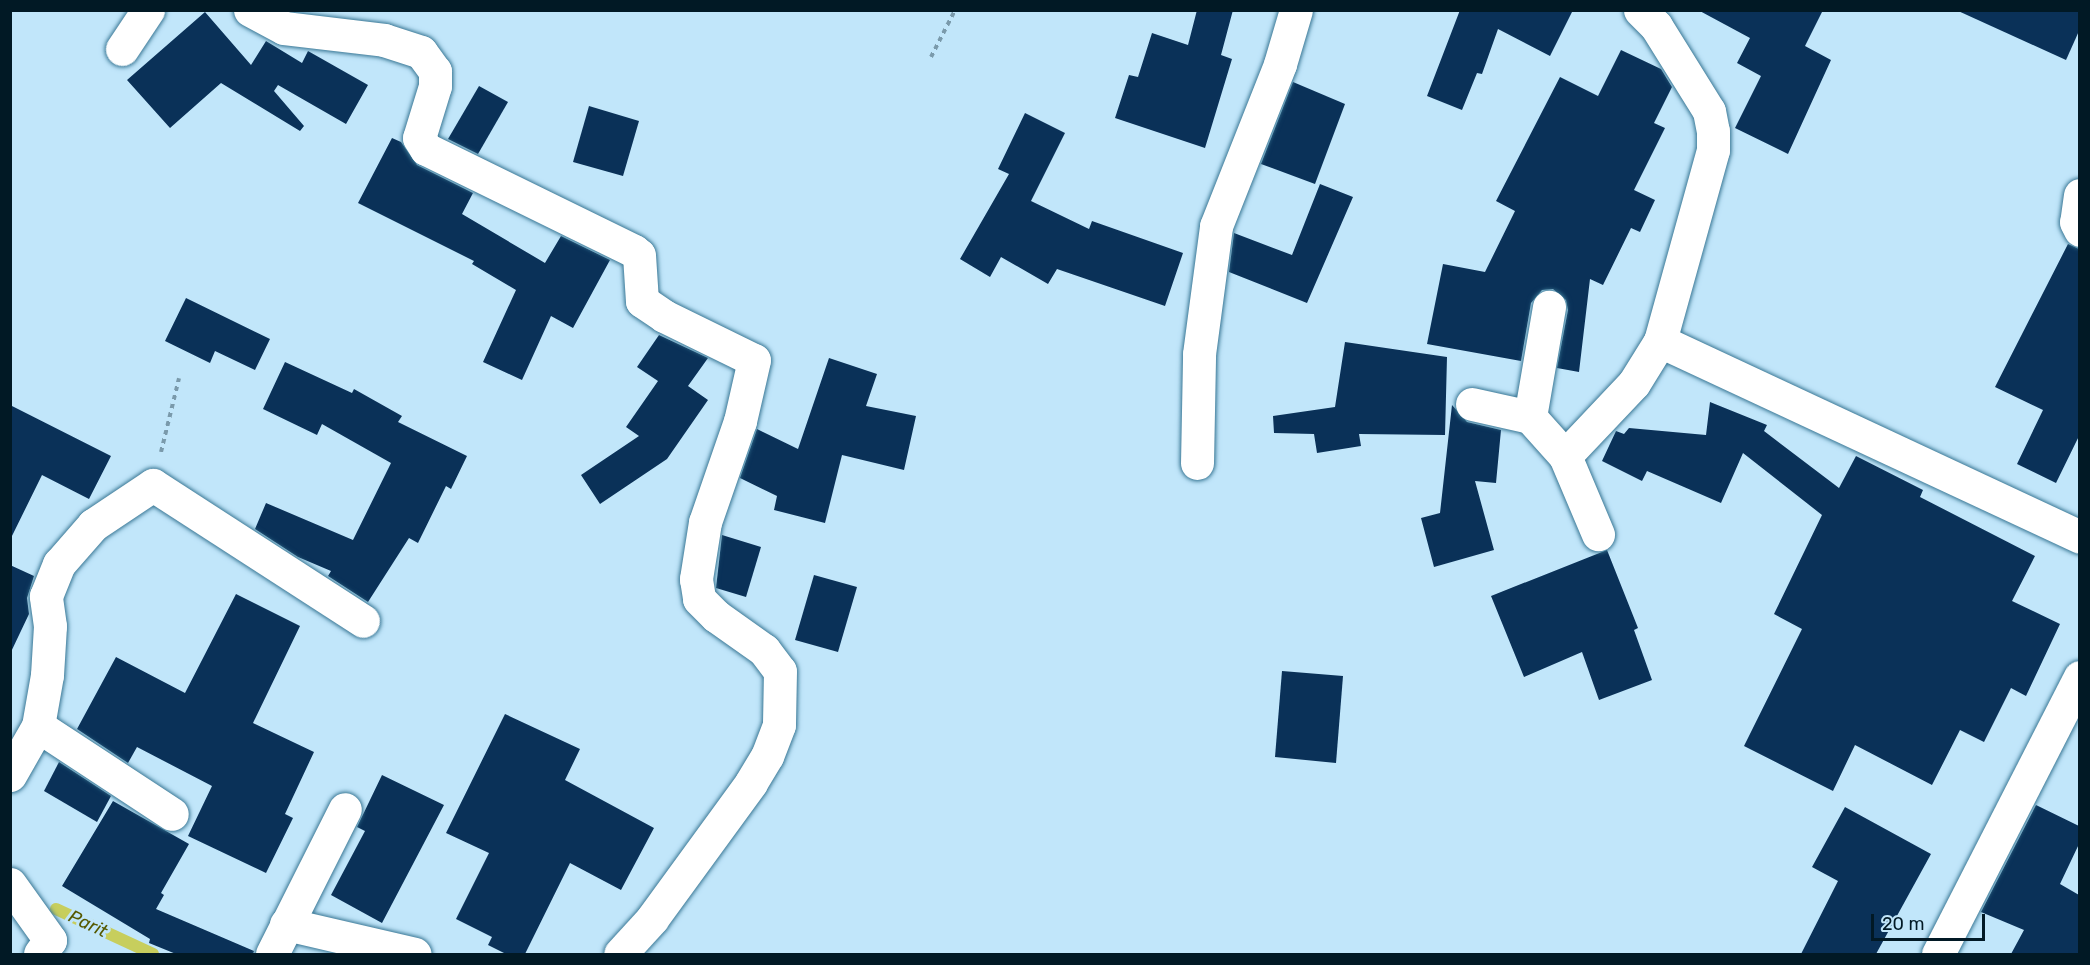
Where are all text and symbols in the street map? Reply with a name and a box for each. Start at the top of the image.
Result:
scale bar [1874,902,1988,940]
water label: Parit [65,906,111,942]
text: 20 m [1882,913,1924,935]

